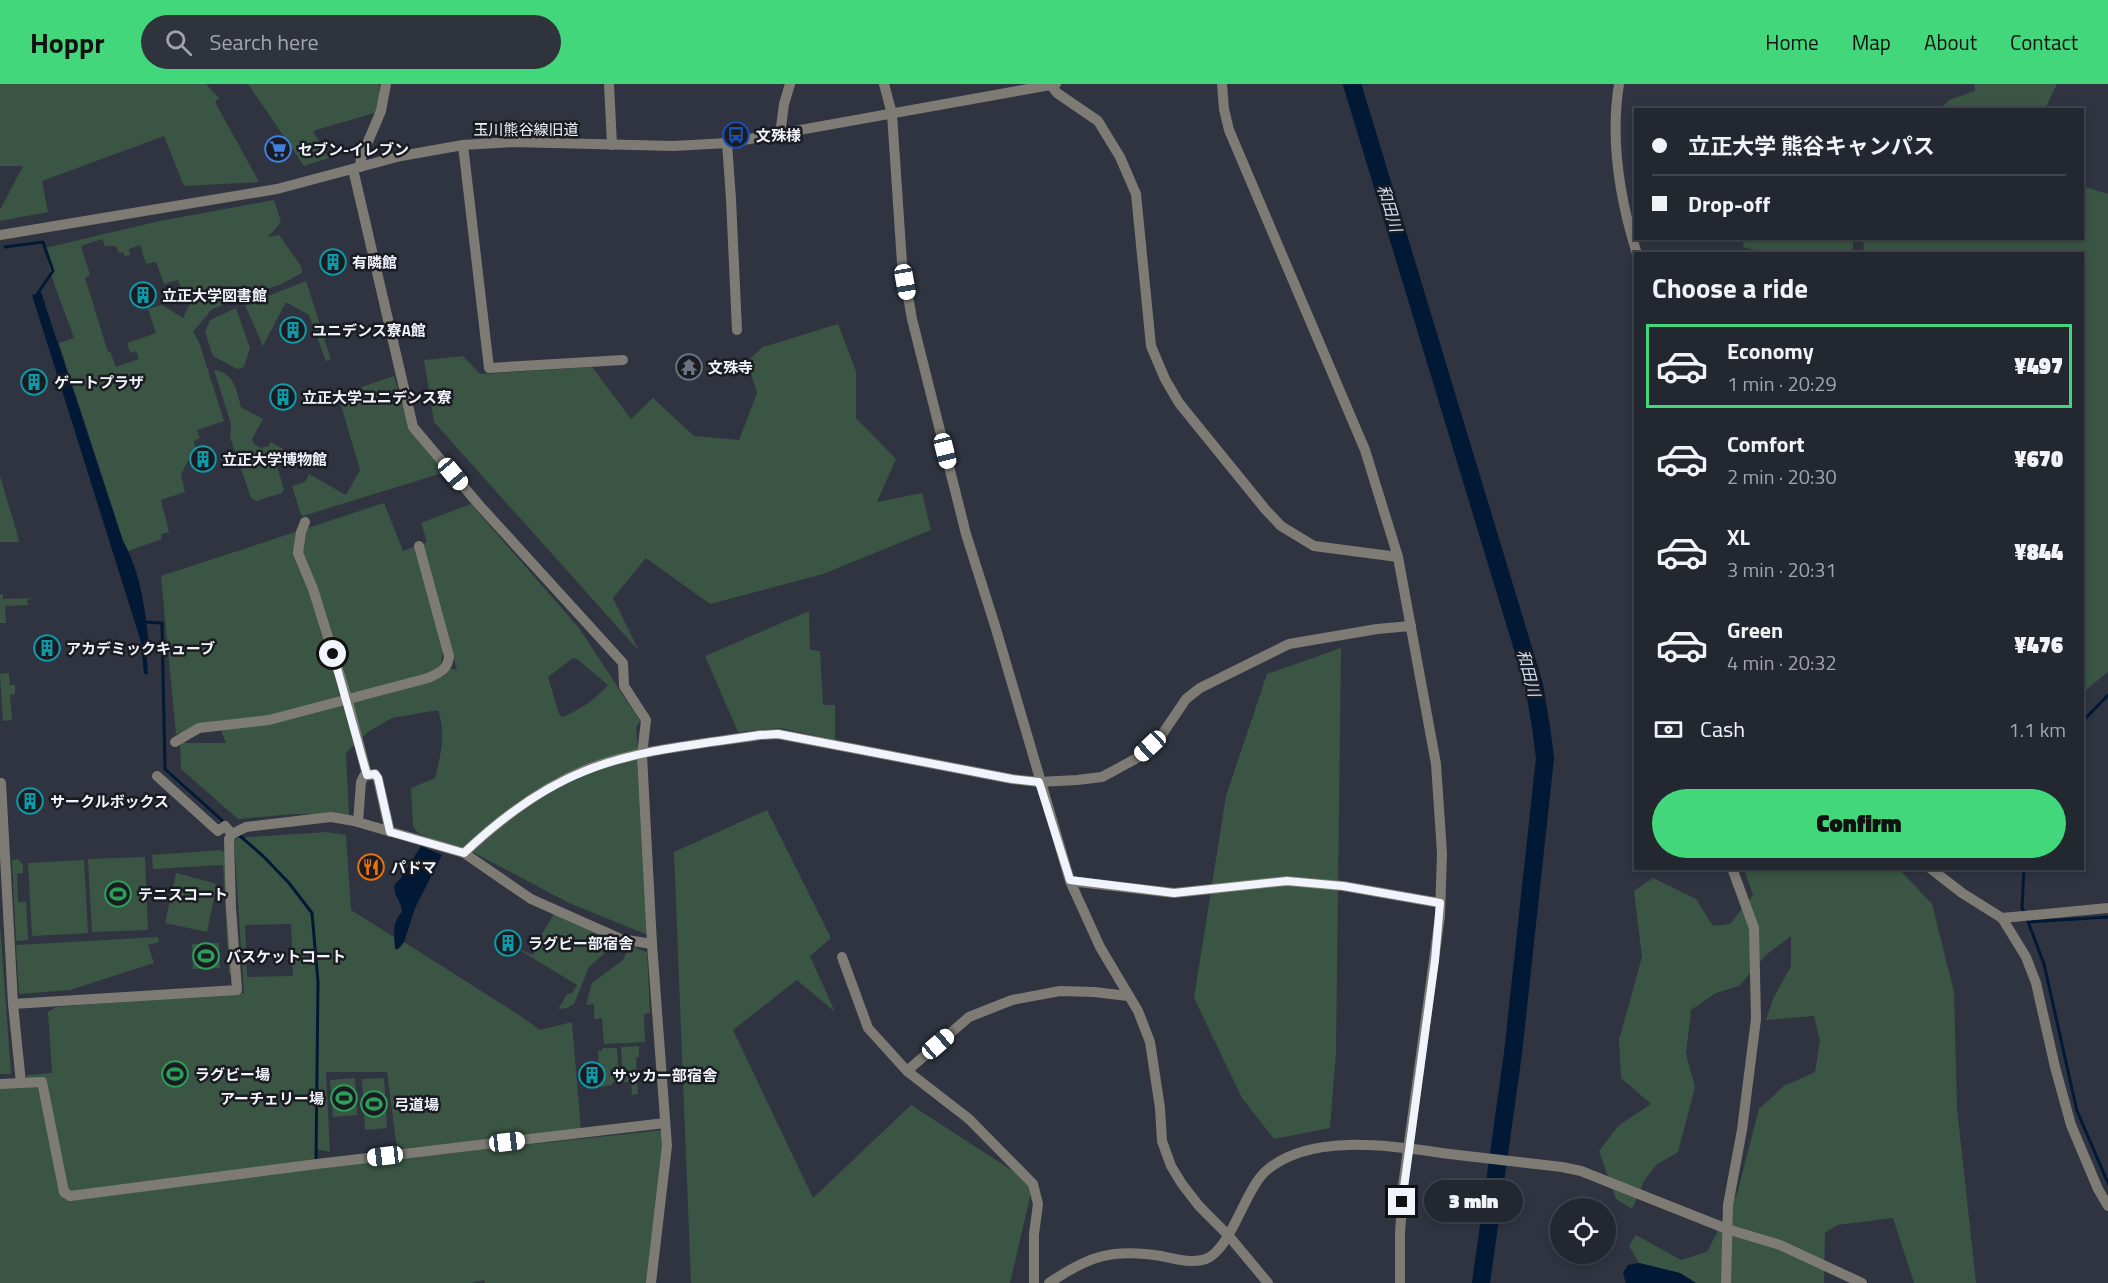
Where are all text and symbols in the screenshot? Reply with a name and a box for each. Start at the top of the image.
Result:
search box [141,15,561,69]
text: Hoppr [30,21,105,64]
text: Search here [210,25,319,59]
icon: search [162,26,195,59]
text: Home [1765,26,1819,58]
text: Map [1852,26,1891,58]
text: About [1924,26,1977,58]
text: Contact [2010,26,2078,58]
street label: 玉川熊谷線旧道 [473,118,579,141]
bus stop icon: 文殊様 [721,120,751,150]
place label: 文殊様 [756,124,801,147]
text: 立正大学 熊谷キャンパス [1688,129,1935,163]
supermarket icon: セブン-イレブン [263,134,293,164]
place label: セブン-イレブン [298,138,409,161]
water label: 和田川 [1372,182,1409,236]
text: Drop-off [1688,187,1770,221]
building icon: 有隣館 [318,247,348,277]
place label: 有隣館 [352,251,397,274]
car [893,263,917,301]
text: Choose a ride [1652,267,1808,308]
building icon: 立正大学図書館 [128,280,158,310]
place label: 立正大学図書館 [162,284,267,307]
building icon: ユニデンス寮A館 [278,315,308,345]
place label: ユニデンス寮A館 [312,319,426,342]
text: Economy [1727,334,1814,368]
icon: car [1655,339,1709,393]
text: ¥497 [2014,349,2063,383]
temple icon: 文殊寺 [674,352,704,382]
place label: 文殊寺 [708,356,753,379]
building icon: ゲートプラザ [19,367,49,397]
text: 1 min · 20:29 [1727,368,1837,399]
place label: ゲートプラザ [54,371,144,394]
building icon: 立正大学ユニデンス寮 [268,382,298,412]
place label: 立正大学ユニデンス寮 [302,386,452,409]
text: Comfort [1727,427,1805,461]
car [932,431,958,471]
icon: car [1655,432,1709,486]
text: ¥670 [2014,442,2063,476]
building icon: 立正大学博物館 [188,444,218,474]
place label: 立正大学博物館 [222,448,327,471]
car [435,454,471,494]
text: 2 min · 20:30 [1727,461,1837,492]
text: XL [1727,520,1750,554]
icon: car [1655,525,1709,579]
text: ¥844 [2014,535,2063,569]
text: 3 min · 20:31 [1727,554,1837,585]
text: Green [1727,613,1783,647]
icon: car [1655,618,1709,672]
text: ¥476 [2014,628,2063,662]
building icon: アカデミックキューブ [32,633,62,663]
place label: アカデミックキューブ [66,637,215,660]
route start [319,640,346,667]
water label: 和田川 [1511,647,1547,701]
text: 4 min · 20:32 [1727,647,1837,678]
text: Cash [1700,712,1745,746]
icon: cash [1652,713,1685,746]
text: 1.1 km [2009,714,2066,745]
car [1131,727,1169,765]
building icon: サークルボックス [15,786,45,816]
button: Confirm [1652,789,2066,858]
place label: サークルボックス [50,790,169,813]
restaurant icon: パドマ [356,852,386,882]
place label: パドマ [391,856,436,879]
sports icon: テニスコート [103,879,133,909]
place label: テニスコート [138,883,228,906]
building icon: ラグビー部宿舎 [493,928,523,958]
place label: ラグビー部宿舎 [528,932,634,955]
sports icon: バスケットコート [191,941,221,971]
place label: バスケットコート [226,945,346,968]
car [919,1025,957,1063]
sports icon: ラグビー場 [160,1059,190,1089]
building icon: サッカー部宿舎 [577,1060,607,1090]
place label: ラグビー場 [195,1063,270,1086]
place label: サッカー部宿舎 [612,1064,718,1087]
sports icon: アーチェリー場 [329,1083,359,1113]
place label: アーチェリー場 [220,1087,324,1110]
sports icon: 弓道場 [359,1089,389,1119]
place label: 弓道場 [394,1093,439,1116]
car [488,1131,526,1153]
car [366,1145,404,1167]
callout: 3 min [1423,1181,1522,1223]
text: 3 min [1449,1185,1498,1216]
route end [1388,1188,1415,1215]
map controls [1550,1198,1616,1264]
button: locate [1550,1198,1616,1264]

